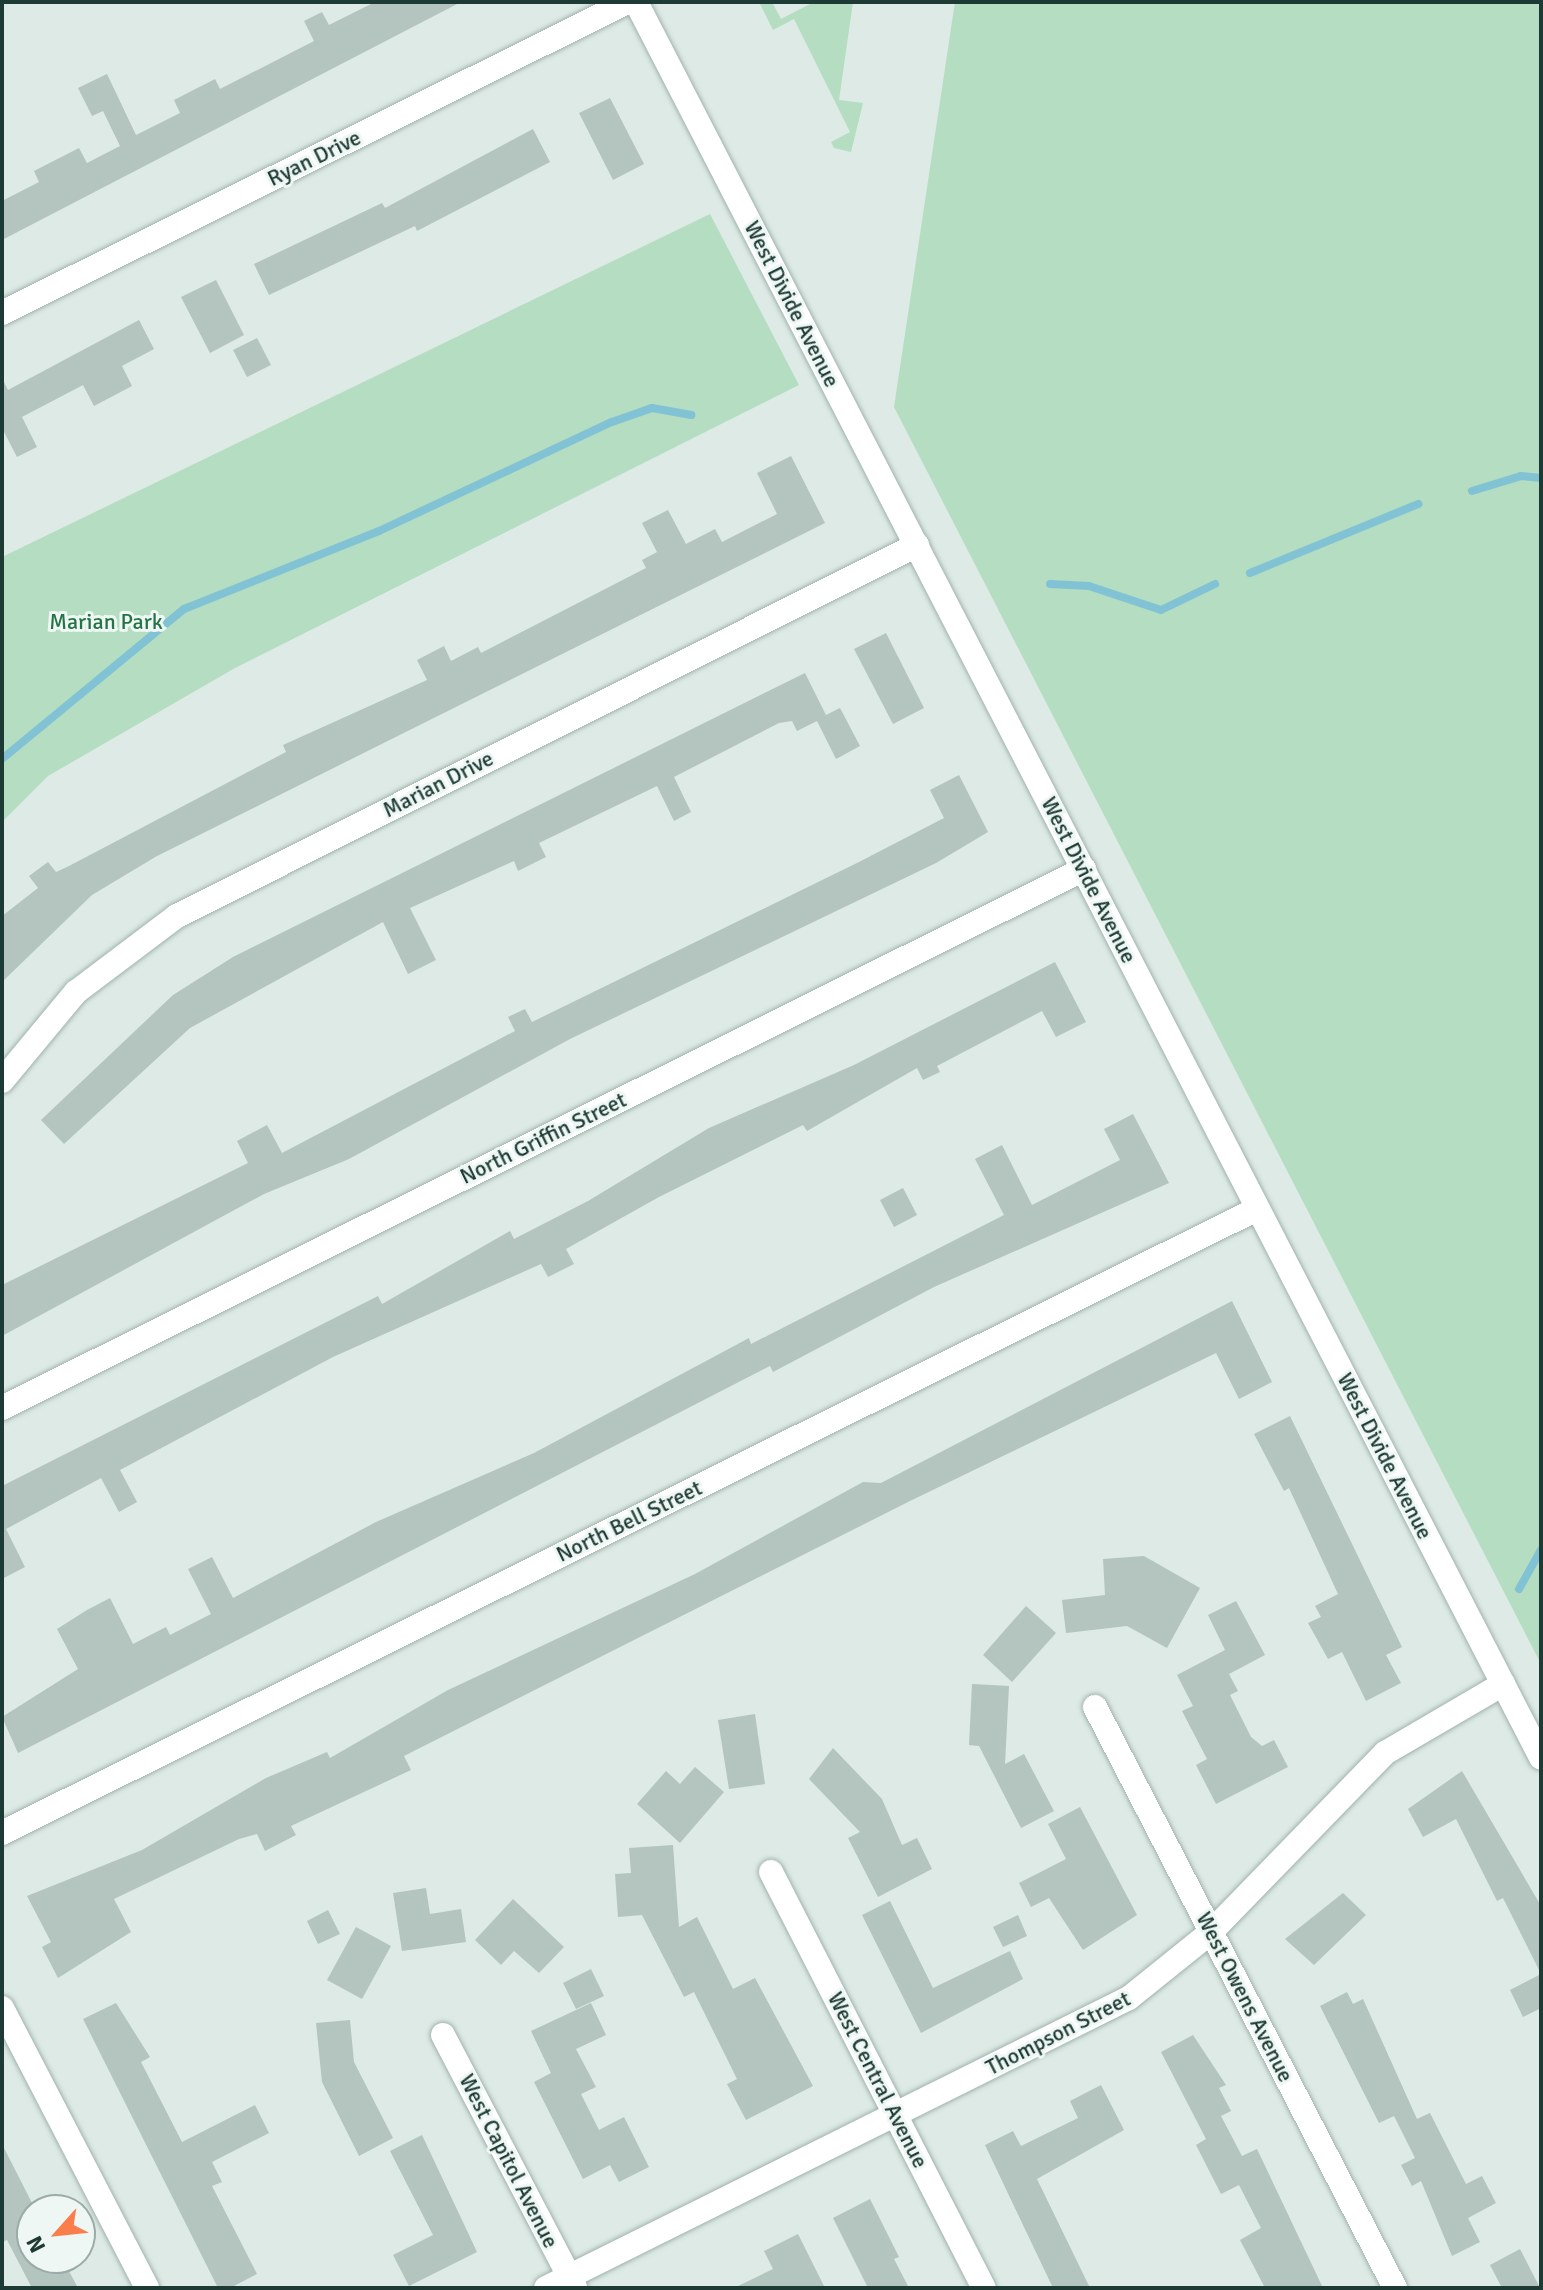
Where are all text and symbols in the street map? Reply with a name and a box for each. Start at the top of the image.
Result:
street label: Ryan Drive [263,124,365,192]
street label: West Divide Avenue [739,216,845,392]
park label: Marian Park [49,609,163,635]
street label: Marian Drive [378,745,498,823]
street label: West Divide Avenue [1036,792,1142,968]
street label: North Griffin Street [456,1086,630,1190]
street label: West Divide Avenue [1332,1368,1438,1544]
street label: North Bell Street [552,1474,706,1568]
street label: West Owens Avenue [1191,1908,1299,2086]
street label: Thompson Street [981,1985,1135,2081]
street label: West Central Avenue [822,1988,934,2172]
street label: West Capitol Avenue [454,2070,564,2252]
north arrow [16,2194,96,2274]
text: N [20,2231,51,2257]

